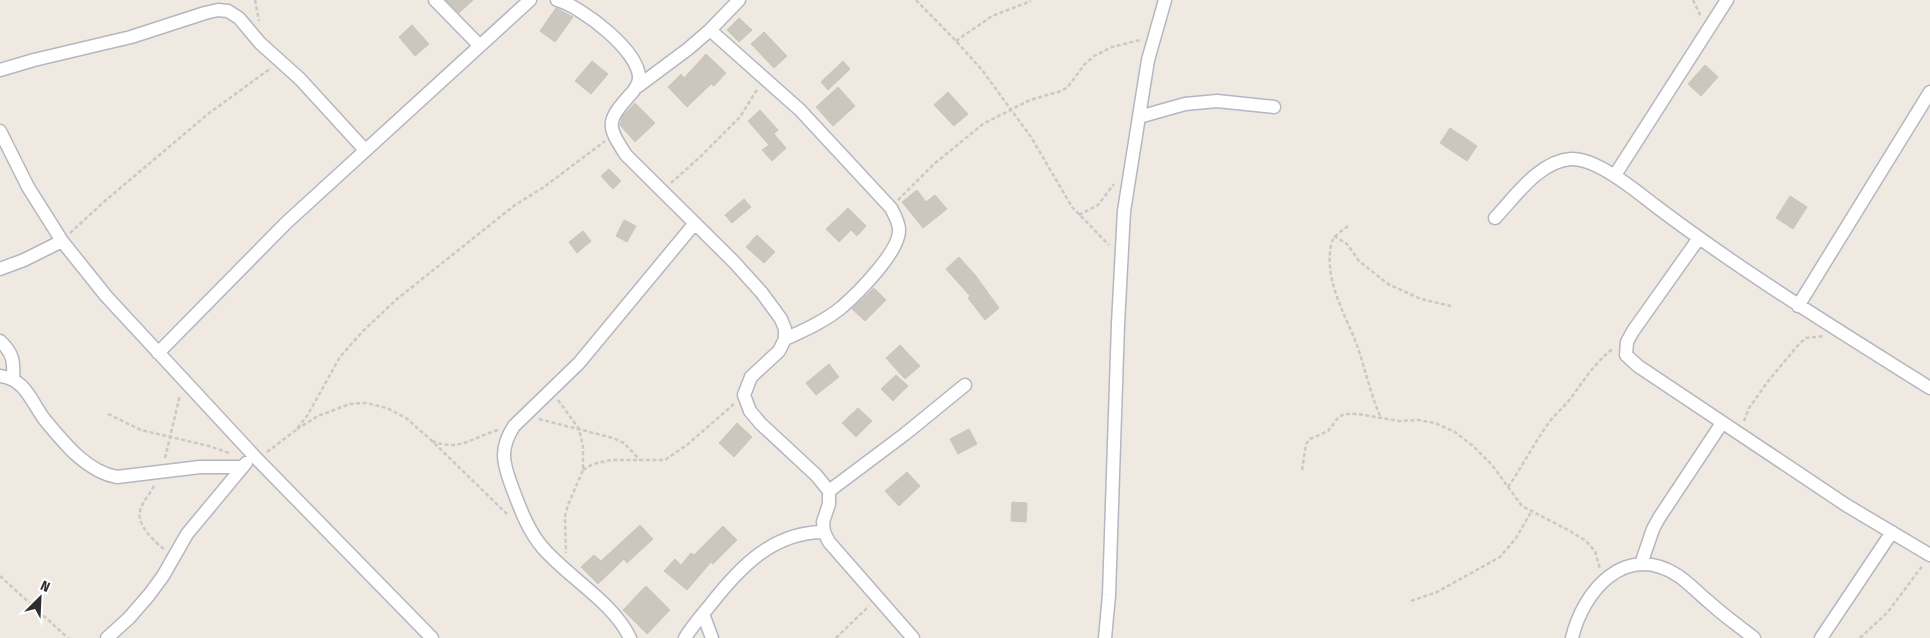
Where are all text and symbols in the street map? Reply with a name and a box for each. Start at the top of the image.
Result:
north arrow [15,573,65,623]
text: N [38,577,52,596]

